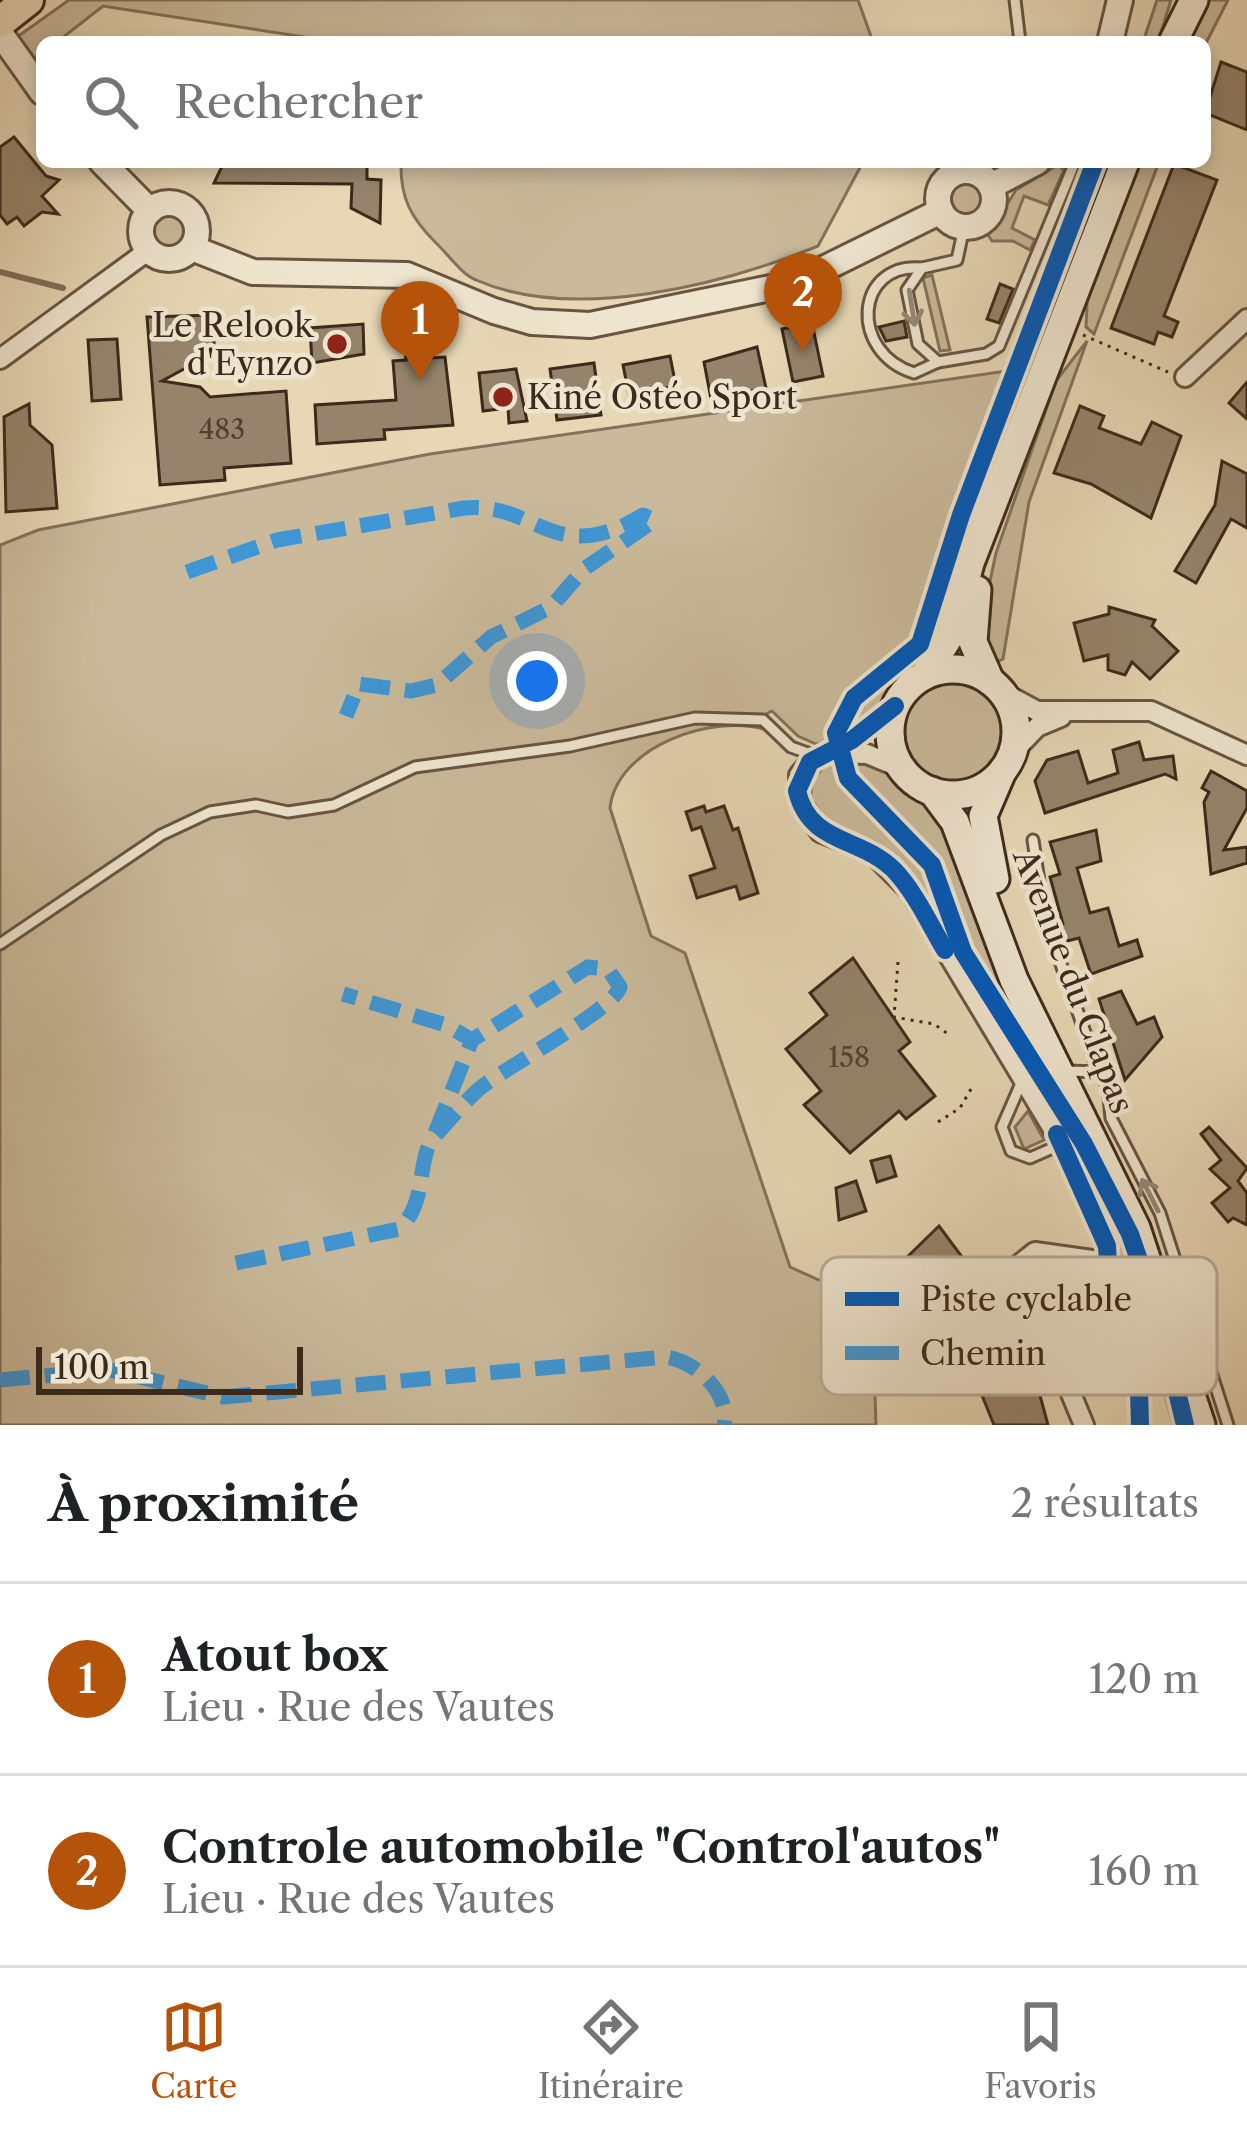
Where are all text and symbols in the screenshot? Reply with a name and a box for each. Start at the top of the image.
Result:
search box [36,36,1211,168]
icon: search [78,69,144,135]
text: Rechercher [174,74,423,130]
pin: 2 [764,253,842,352]
pin: 1 [381,281,459,380]
one-way arrow [901,288,924,327]
place label: Le Relook d'Eynzo [152,305,315,384]
marker: Le Relook d'Eynzo [324,331,350,357]
place label: Kiné Ostéo Sport [527,377,798,418]
marker: Kiné Ostéo Sport [490,384,516,410]
house number: 483 [199,413,245,446]
your location [507,651,567,711]
street label: Avenue du Clapas [1004,842,1143,1119]
house number: 158 [828,1041,870,1074]
one-way arrow [1138,1178,1161,1213]
legend [821,1257,1217,1395]
text: Piste cyclable [920,1279,1132,1320]
text: Chemin [920,1333,1046,1374]
scale bar [36,1341,303,1394]
text: 100 m [54,1347,149,1388]
text: À proximité [48,1472,359,1534]
text: 2 résultats [1011,1479,1199,1527]
text: Atout box [162,1627,388,1683]
text: 1 [78,1655,96,1703]
text: 120 m [1089,1655,1199,1703]
text: Lieu · Rue des Vautes [162,1683,555,1731]
text: Controle automobile "Control'autos" [162,1819,1000,1875]
text: 2 [75,1847,99,1895]
text: 160 m [1088,1847,1199,1895]
text: Lieu · Rue des Vautes [162,1875,555,1923]
tab: Carte [150,1994,237,2107]
tab: Itinéraire [538,1994,684,2107]
tab: Favoris [984,1994,1097,2107]

